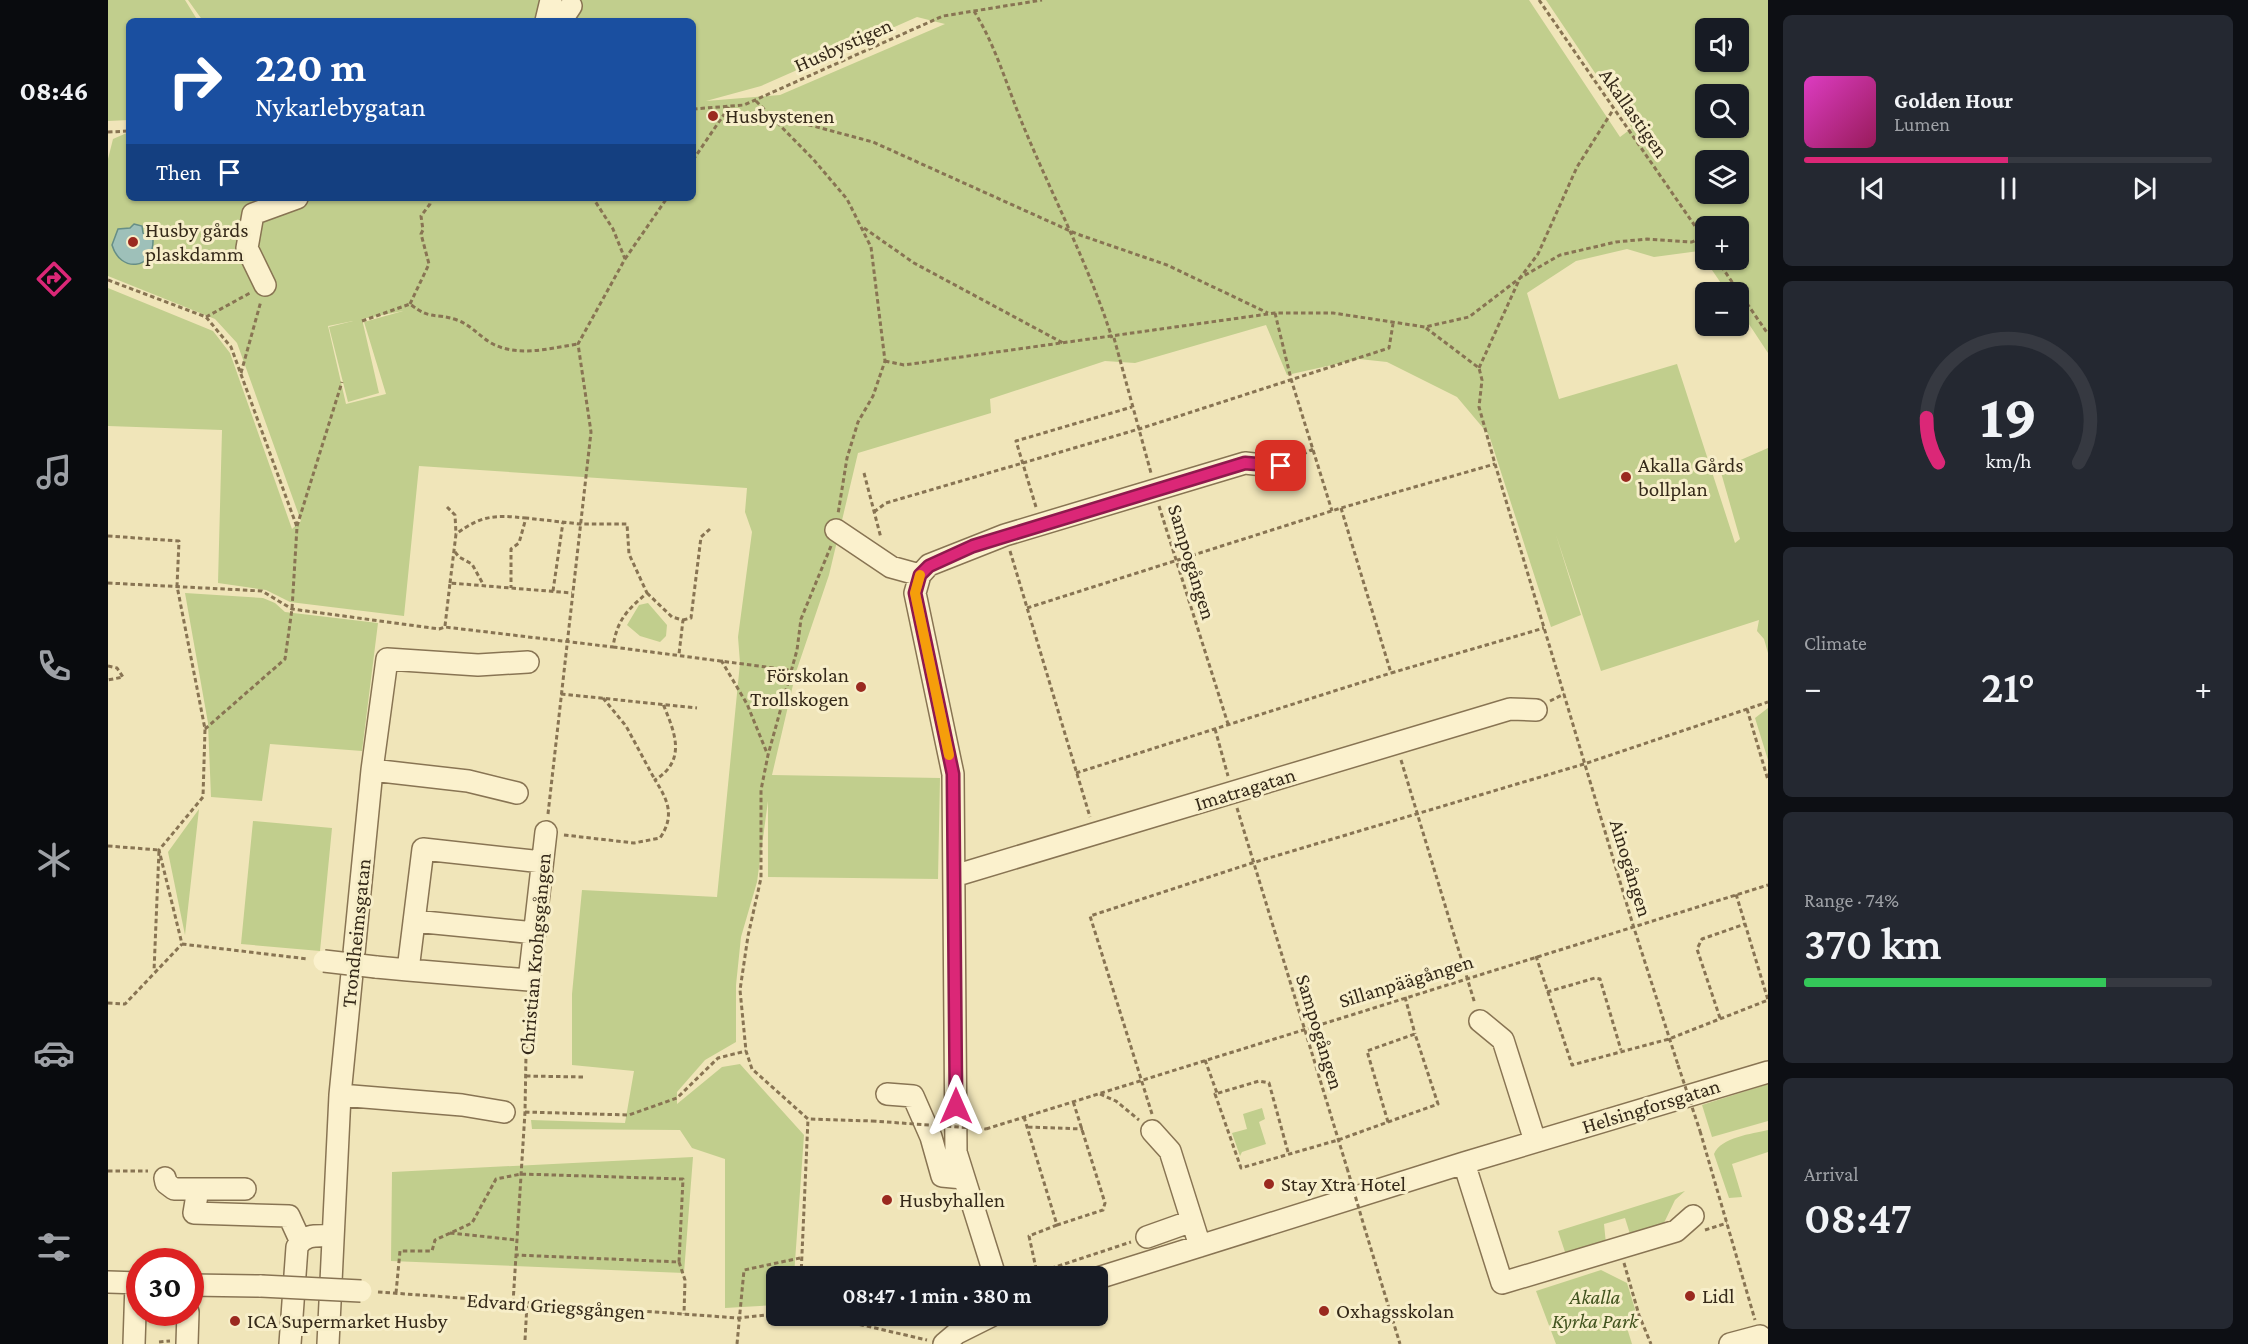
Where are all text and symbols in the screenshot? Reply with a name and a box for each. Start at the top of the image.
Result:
street label: Husbystigen [790,13,896,77]
map controls [1695,18,1749,336]
button: sound [1695,18,1749,72]
icon: right [156,42,234,120]
text: 220 m [255,43,366,90]
street label: Akallastigen [1594,64,1674,162]
text: 08:46 [20,76,88,106]
button: search [1695,84,1749,138]
text: Golden Hour [1894,88,2013,113]
text: Nykarlebygatan [255,92,426,122]
place label: Husbystenen [725,104,834,128]
marker: Husbystenen [706,109,720,123]
text: Lumen [1894,113,1950,135]
button: layers [1695,150,1749,204]
icon: arrive [213,156,246,189]
text: Then [156,160,201,185]
icon: previous [1856,172,1889,205]
icon: pause [1992,172,2025,205]
icon: next [2128,172,2161,205]
button: + [1695,216,1749,270]
place label: Husby gårds plaskdamm [145,218,249,266]
marker: Husby gårds plaskdamm [126,235,140,249]
icon: directions [33,258,75,300]
button: − [1695,282,1749,336]
text: 19 [1979,381,2037,450]
pin [1255,440,1306,491]
icon: arrive [1264,449,1297,482]
text: km/h [1985,450,2032,474]
icon: music [33,451,75,493]
place label: Akalla Gårds bollplan [1638,453,1744,501]
marker: Akalla Gårds bollplan [1619,470,1633,484]
street label: Sampogången [1163,501,1221,623]
text: Climate [1804,632,1867,654]
icon: phone [33,645,75,687]
text: 21° [1981,662,2035,712]
place label: Förskolan Trollskogen [750,663,849,711]
text: − [1804,669,1821,706]
text: + [2195,669,2212,706]
marker: Förskolan Trollskogen [854,680,868,694]
street label: Imatragatan [1192,762,1298,816]
street label: Ainogången [1605,816,1657,920]
icon: climate [33,839,75,881]
street label: Christian Krohgsgången [514,852,556,1056]
street label: Trondheimsgatan [336,857,376,1009]
text: Range · 74% [1804,889,1899,911]
text: 370 km [1804,919,1942,969]
street label: Sillanpäägången [1336,949,1476,1013]
street label: Sampogången [1291,971,1349,1093]
icon: car [33,1032,75,1074]
position arrow [924,1074,988,1138]
street label: Helsingforsgatan [1579,1074,1723,1138]
text: Arrival [1804,1163,1858,1185]
place label: Stay Xtra Hotel [1281,1172,1406,1196]
marker: Stay Xtra Hotel [1262,1177,1276,1191]
place label: Husbyhallen [899,1188,1005,1212]
marker: Husbyhallen [880,1193,894,1207]
text: 08:47 [1804,1193,1912,1243]
icon: filters [33,1226,75,1268]
speed limit sign: 30 [126,1248,204,1326]
text: 08:47 · 1 min · 380 m [843,1283,1031,1308]
place label: Lidl [1702,1284,1735,1308]
park label: Akalla Kyrka Park [1552,1285,1639,1333]
street label: Edvard Griegsgången [466,1288,646,1324]
marker: Lidl [1683,1289,1697,1303]
place label: Oxhagsskolan [1336,1299,1454,1323]
marker: Oxhagsskolan [1317,1304,1331,1318]
place label: ICA Supermarket Husby [247,1309,448,1333]
marker: ICA Supermarket Husby [228,1314,242,1328]

